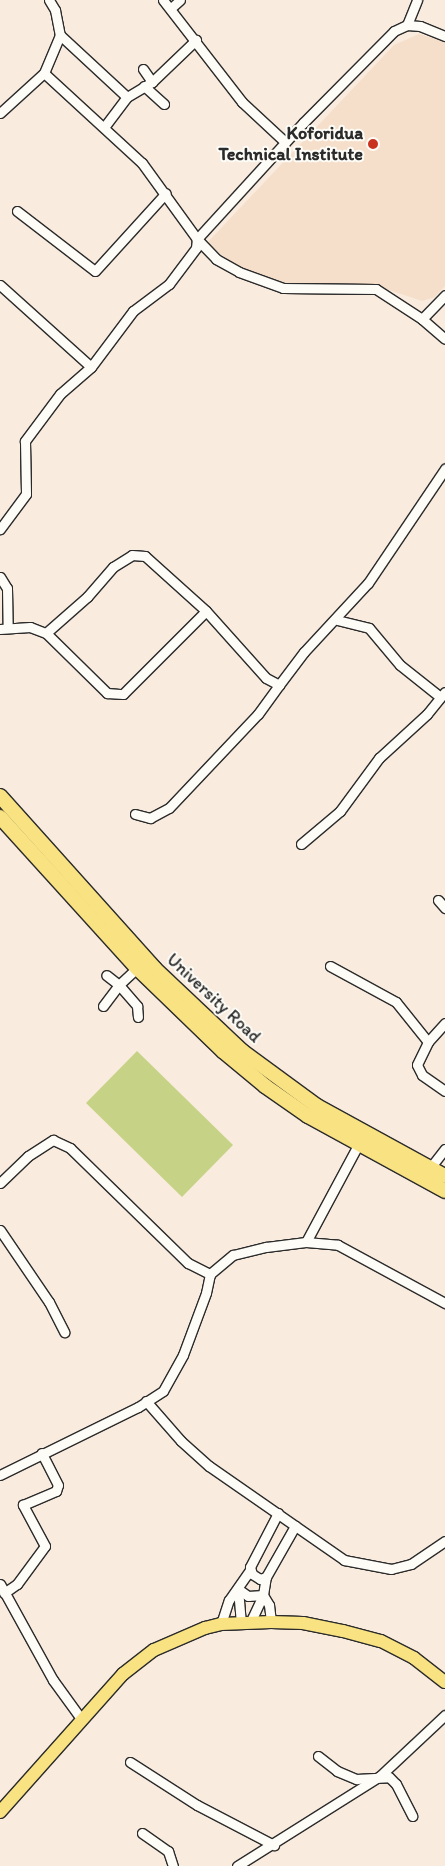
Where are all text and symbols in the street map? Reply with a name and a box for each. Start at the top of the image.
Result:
place label: Koforidua Technical Institute [218,123,363,166]
marker: Koforidua Technical Institute [367,138,379,150]
street label: University Road [162,949,266,1047]

